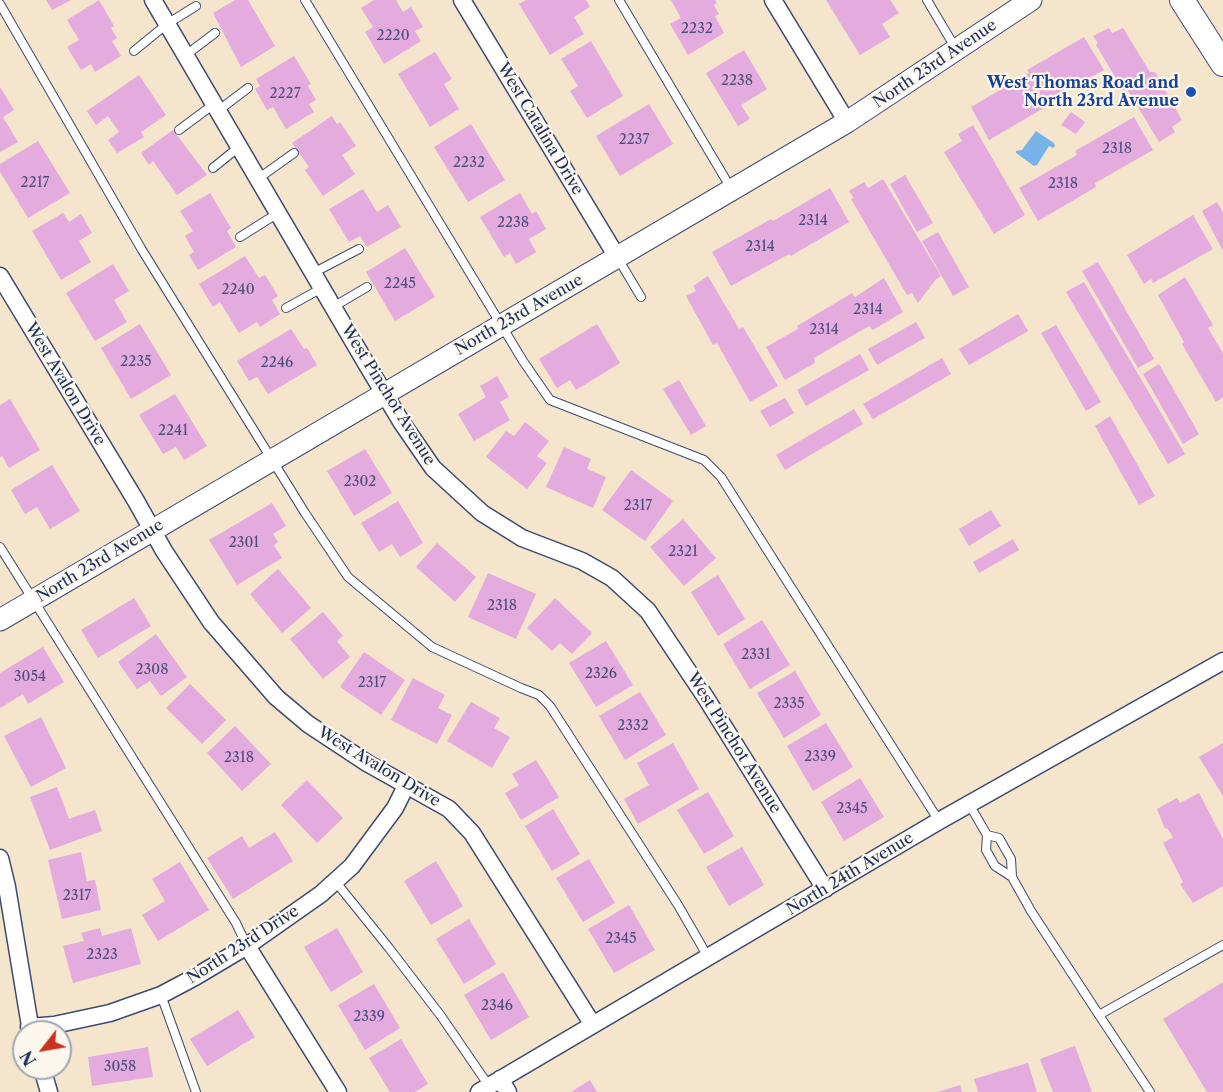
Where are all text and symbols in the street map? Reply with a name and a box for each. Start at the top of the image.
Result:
street label: North 23rd Avenue [870,16,1000,112]
house number: 2232 [681,21,713,37]
house number: 2220 [376,28,410,44]
street label: West Catalina Drive [493,59,587,199]
house number: 2238 [721,73,753,89]
place label: West Thomas Road and North 23rd Avenue [987,73,1179,111]
marker: West Thomas Road and North 23rd Avenue [1184,85,1198,99]
house number: 2227 [269,86,301,102]
house number: 2237 [619,132,649,148]
house number: 2318 [1102,141,1132,157]
house number: 2232 [453,155,485,171]
house number: 2217 [21,175,49,191]
house number: 2318 [1048,176,1078,192]
house number: 2314 [798,213,828,229]
house number: 2238 [497,215,529,231]
house number: 2314 [745,239,775,255]
street label: North 23rd Avenue [452,271,586,359]
house number: 2245 [384,276,416,292]
house number: 2240 [221,282,255,298]
house number: 2314 [853,302,883,318]
street label: West Avalon Drive [21,319,109,449]
street label: West Pinchot Avenue [337,321,439,469]
house number: 2314 [809,322,839,338]
house number: 2235 [120,354,152,370]
house number: 2246 [261,355,293,371]
house number: 2241 [158,423,188,439]
house number: 2302 [344,474,376,490]
house number: 2317 [624,498,652,514]
street label: North 23rd Avenue [33,516,167,606]
house number: 2301 [229,535,259,551]
house number: 2321 [668,544,698,560]
house number: 2318 [487,598,517,614]
house number: 2331 [741,647,771,663]
house number: 2308 [136,662,168,678]
house number: 2326 [585,666,617,682]
house number: 3054 [14,669,46,685]
street label: West Pinchot Avenue [683,669,785,817]
house number: 2317 [358,675,386,691]
house number: 2335 [773,696,805,712]
house number: 2332 [617,718,649,734]
street label: West Avalon Drive [314,723,444,811]
house number: 2339 [804,749,836,765]
house number: 2318 [224,750,254,766]
house number: 2345 [836,801,868,817]
street label: North 24th Avenue [783,829,917,919]
house number: 2317 [63,888,91,904]
street label: North 23rd Drive [184,902,302,988]
house number: 2345 [605,931,637,947]
house number: 2323 [86,947,118,963]
house number: 2346 [481,998,513,1014]
house number: 2339 [353,1009,385,1025]
north arrow [12,1020,72,1080]
text: N [16,1047,40,1069]
house number: 3058 [104,1059,136,1075]

